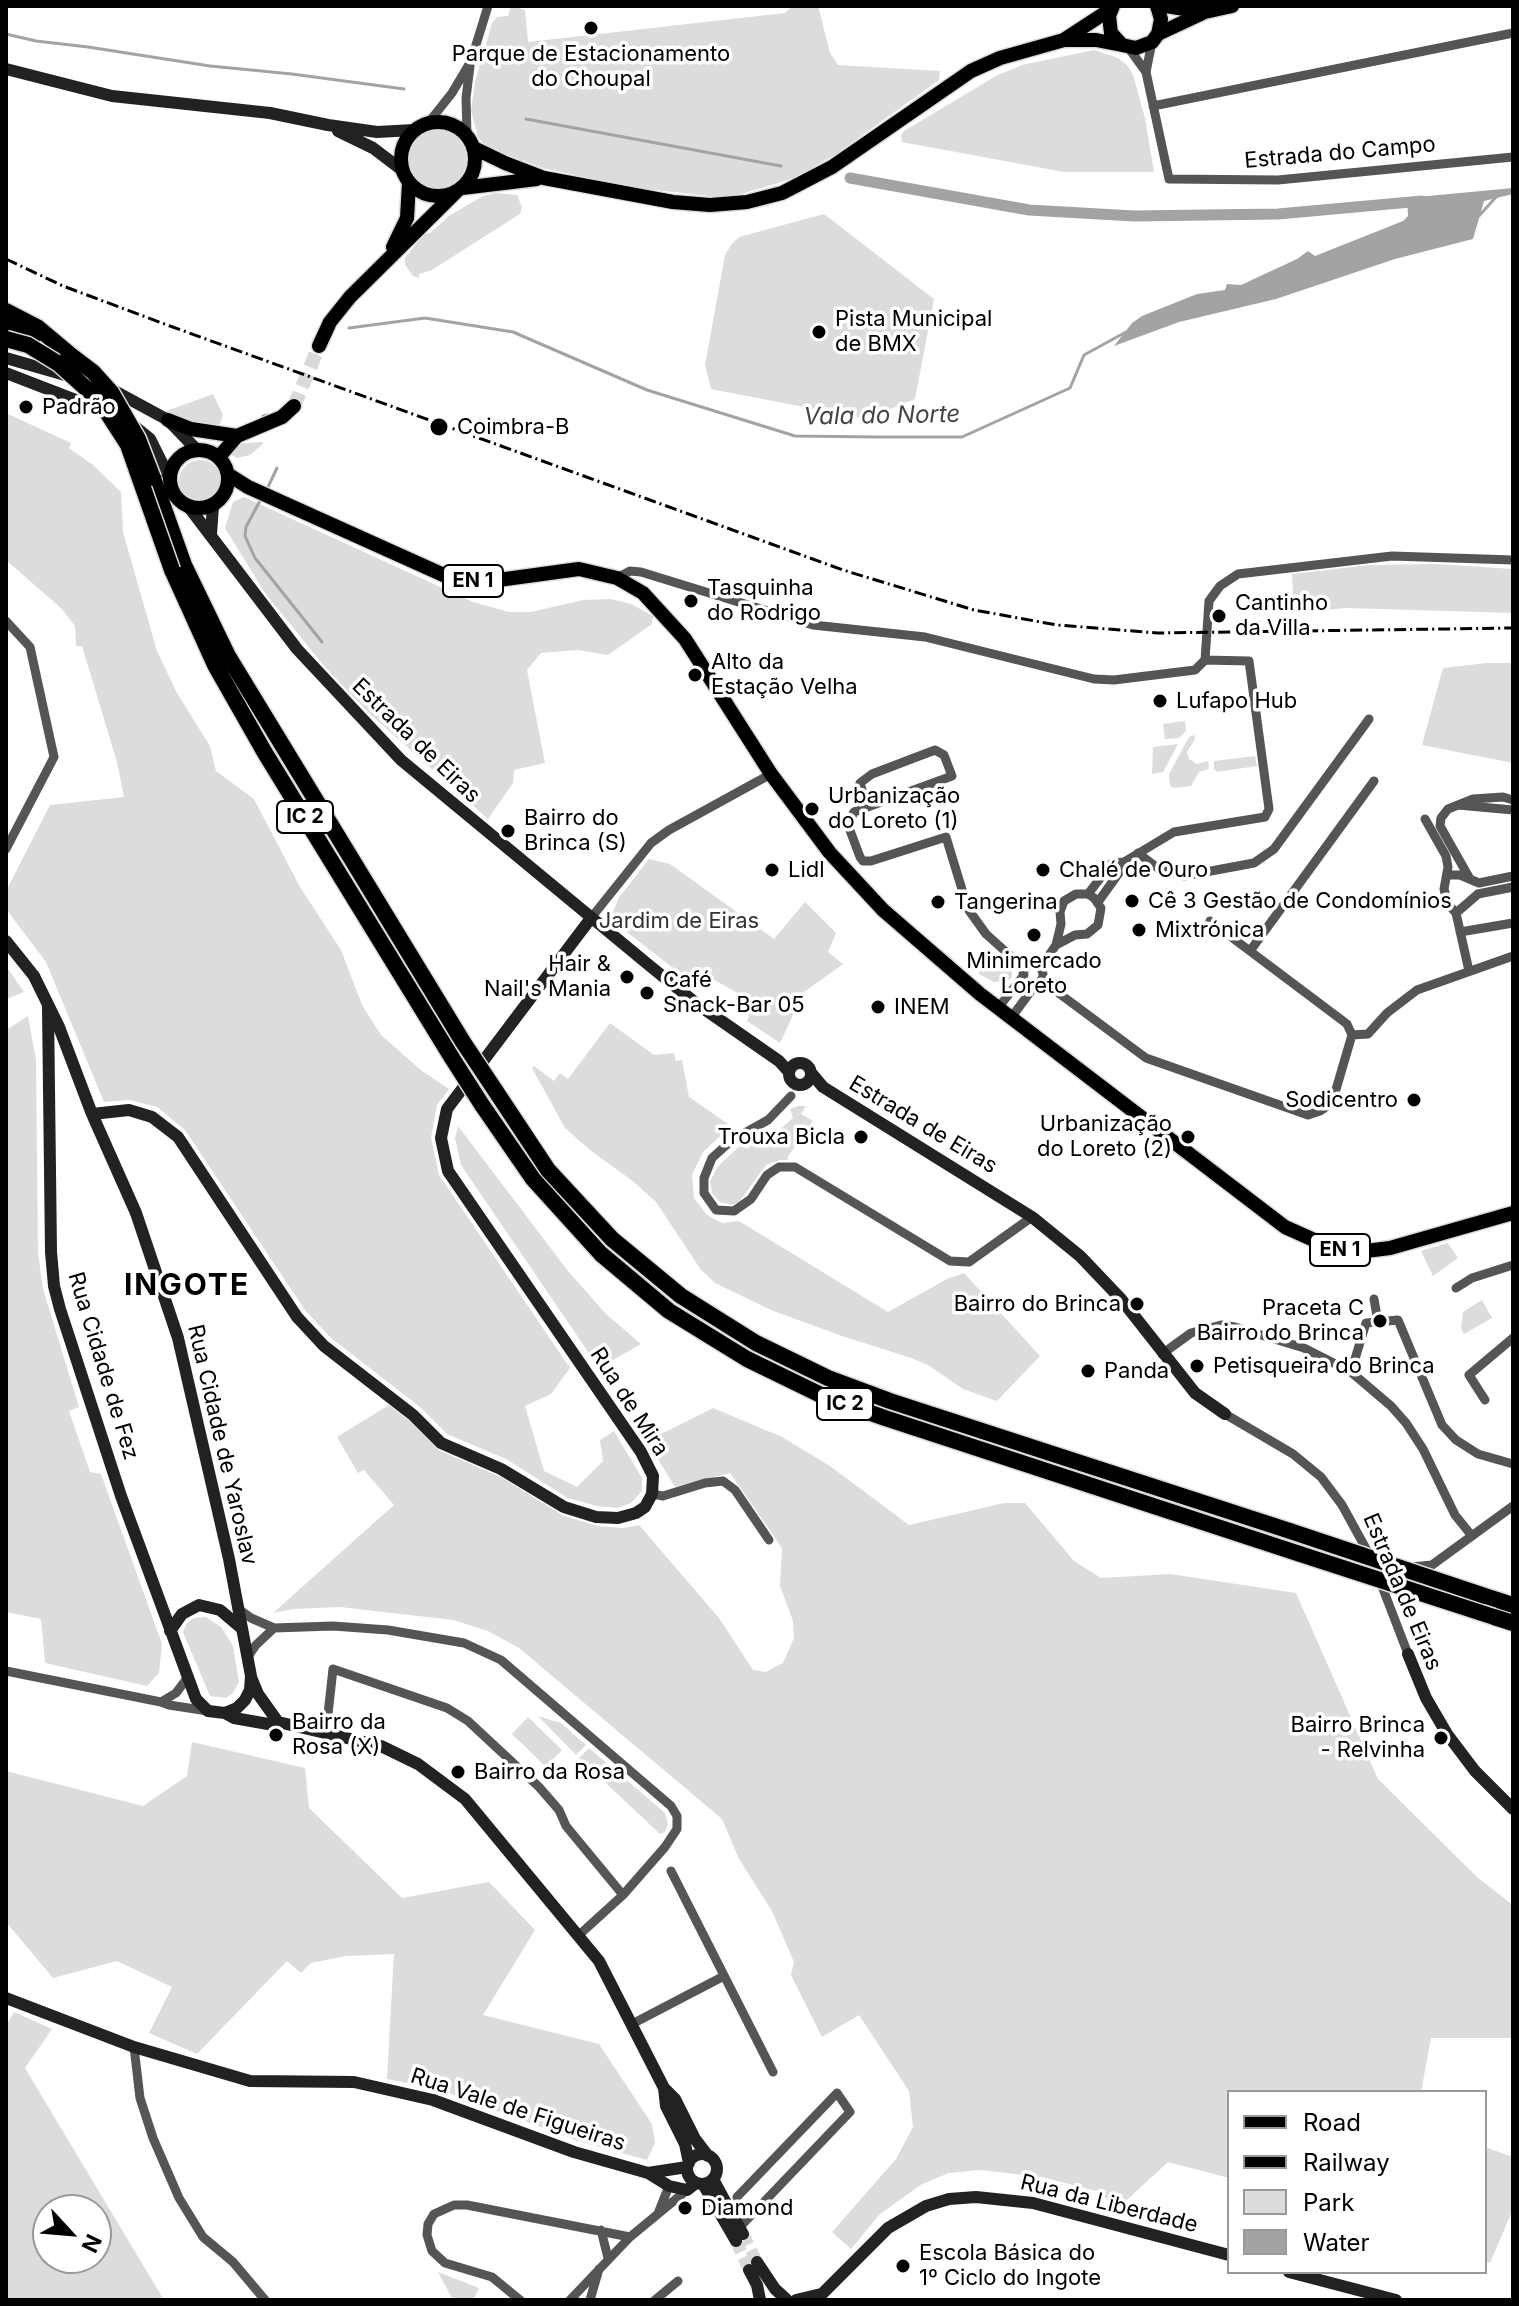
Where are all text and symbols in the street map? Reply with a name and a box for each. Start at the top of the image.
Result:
marker: Parque de Estacionamento do Choupal [582,19,600,37]
place label: Parque de Estacionamento do Choupal [452,41,730,92]
street label: Estrada do Campo [1243,131,1437,175]
place label: Pista Municipal de BMX [835,306,992,358]
marker: Pista Municipal de BMX [810,323,828,341]
place label: Padrão [42,394,116,420]
marker: Padrão [17,398,35,416]
water label: Vala do Norte [803,400,961,432]
place label: Coimbra-B [457,414,569,440]
marker: Coimbra-B [428,416,450,438]
road number: EN 1 [443,565,503,597]
place label: Tasquinha do Rodrigo [707,575,821,626]
place label: Cantinho da Villa [1235,590,1328,642]
marker: Tasquinha do Rodrigo [682,592,700,610]
marker: Cantinho da Villa [1210,607,1228,625]
place label: Alto da Estação Velha [711,649,858,700]
marker: Alto da Estação Velha [686,666,704,684]
street label: Estrada de Eiras [346,673,486,809]
place label: Lufapo Hub [1176,688,1297,714]
marker: Lufapo Hub [1151,692,1169,710]
place label: Urbanização do Loreto (1) [828,783,960,834]
marker: Urbanização do Loreto (1) [803,800,821,818]
road number: IC 2 [277,801,333,833]
place label: Bairro do Brinca (S) [524,805,627,856]
marker: Bairro do Brinca (S) [499,822,517,840]
place label: Lidl [788,857,825,883]
place label: Chalé de Ouro [1059,857,1208,883]
marker: Lidl [763,861,781,879]
marker: Chalé de Ouro [1034,861,1052,879]
place label: Cê 3 Gestão de Condomínios [1148,888,1452,914]
place label: Tangerina [954,889,1058,915]
marker: Cê 3 Gestão de Condomínios [1123,892,1141,910]
marker: Tangerina [929,893,947,911]
park label: Jardim de Eiras [599,908,759,934]
place label: Mixtrónica [1155,917,1264,943]
marker: Mixtrónica [1130,921,1148,939]
marker: Minimercado Loreto [1025,926,1043,944]
place label: Minimercado Loreto [966,948,1102,1000]
place label: Hair & Nail's Mania [484,951,611,1002]
place label: Café Snack-Bar 05 [663,967,805,1018]
marker: Hair & Nail's Mania [618,968,636,986]
marker: Café Snack-Bar 05 [638,984,656,1002]
place label: INEM [894,994,950,1020]
marker: INEM [869,998,887,1016]
street label: Estrada de Eiras [844,1070,1002,1180]
place label: Sodicentro [1285,1087,1398,1113]
marker: Sodicentro [1405,1091,1423,1109]
place label: Urbanização do Loreto (2) [1037,1111,1172,1162]
place label: Trouxa Bicla [717,1124,845,1150]
marker: Trouxa Bicla [852,1128,870,1146]
marker: Urbanização do Loreto (2) [1179,1128,1197,1146]
road number: EN 1 [1310,1234,1370,1266]
district label: INGOTE [124,1268,250,1304]
street label: Rua Cidade de Fez [62,1269,144,1463]
place label: Bairro do Brinca [954,1291,1121,1317]
marker: Bairro do Brinca [1128,1295,1146,1313]
place label: Praceta C Bairro do Brinca [1197,1295,1364,1346]
marker: Praceta C Bairro do Brinca [1371,1312,1389,1330]
street label: Rua Cidade de Yaroslav [181,1322,263,1568]
street label: Rua de Mira [584,1343,674,1461]
place label: Petisqueira do Brinca [1213,1353,1435,1379]
marker: Petisqueira do Brinca [1188,1357,1206,1375]
place label: Panda [1104,1358,1169,1384]
marker: Panda [1079,1362,1097,1380]
road number: IC 2 [817,1388,873,1420]
street label: Estrada de Eiras [1357,1510,1447,1674]
place label: Bairro da Rosa (X) [292,1709,386,1760]
place label: Bairro Brinca - Relvinha [1291,1712,1425,1764]
marker: Bairro da Rosa (X) [267,1726,285,1744]
marker: Bairro Brinca - Relvinha [1432,1729,1450,1747]
place label: Bairro da Rosa [474,1759,625,1785]
marker: Bairro da Rosa [449,1763,467,1781]
street label: Rua Vale de Figueiras [407,2063,629,2157]
legend [1227,2090,1487,2274]
text: Road [1303,2108,1361,2137]
text: Railway [1303,2148,1390,2177]
street label: Rua da Liberdade [1018,2169,1200,2239]
text: Park [1303,2188,1354,2217]
north arrow [32,2194,112,2274]
place label: Diamond [701,2195,793,2221]
marker: Diamond [676,2199,694,2217]
text: Water [1303,2228,1370,2257]
text: N [76,2230,107,2257]
place label: Escola Básica do 1º Ciclo do Ingote [919,2240,1101,2292]
marker: Escola Básica do 1º Ciclo do Ingote [894,2257,912,2275]

